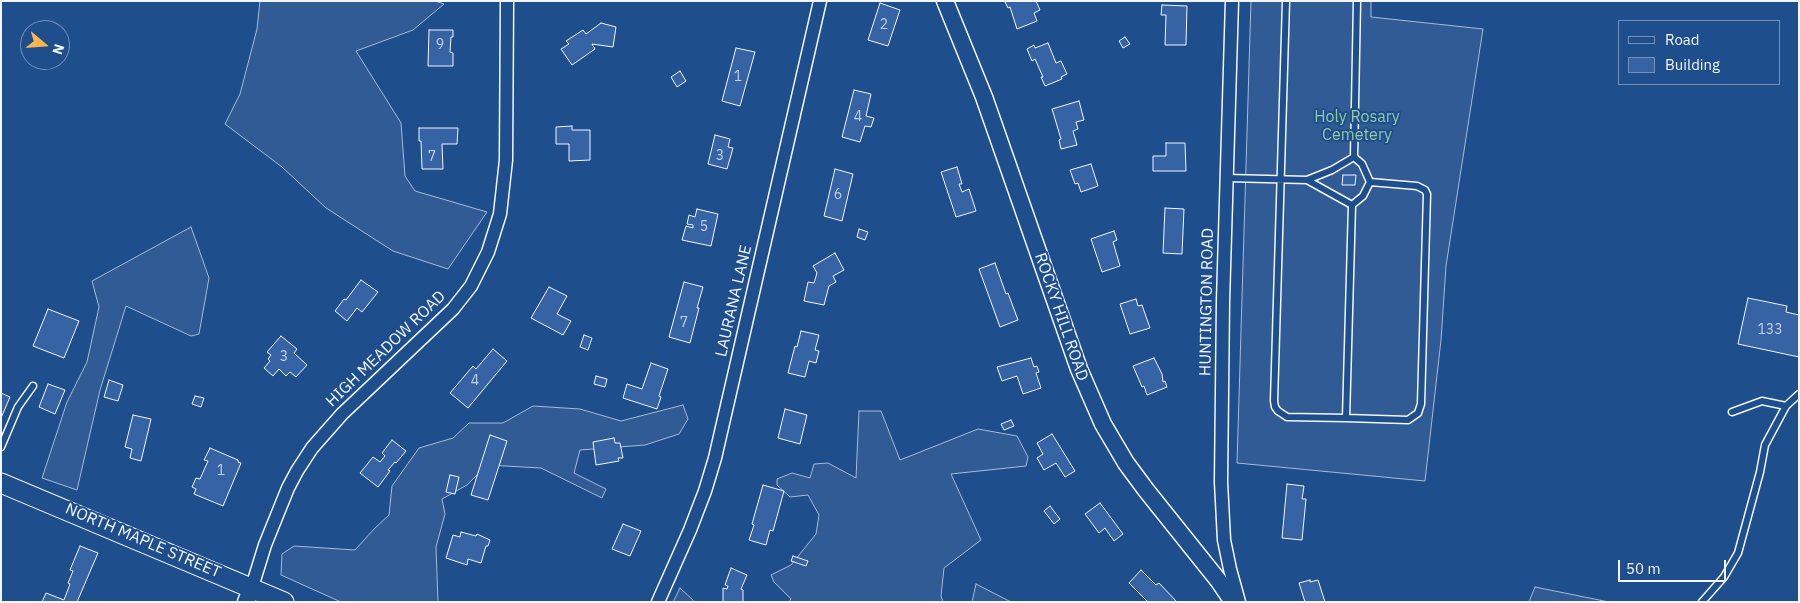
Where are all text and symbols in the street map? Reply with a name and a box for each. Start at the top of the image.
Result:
house number: 2 [880,17,888,33]
north arrow [20,20,70,70]
legend [1618,20,1780,85]
text: Road [1665,30,1700,49]
house number: 9 [436,37,444,53]
text: N [48,42,68,57]
text: Building [1665,55,1720,74]
house number: 1 [734,69,742,85]
park label: Holy Rosary Cemetery [1314,107,1400,145]
house number: 4 [854,109,862,125]
house number: 3 [716,148,724,164]
house number: 7 [428,149,436,165]
house number: 6 [834,187,842,203]
house number: 5 [700,219,708,235]
street label: HUNTINGTON ROAD [1196,228,1218,376]
street label: LAURANA LANE [712,243,756,359]
street label: ROCKY HILL ROAD [1030,250,1092,384]
street label: HIGH MEADOW ROAD [322,287,450,411]
house number: 7 [680,315,688,331]
house number: 133 [1757,322,1783,338]
house number: 3 [280,349,288,365]
house number: 4 [471,373,479,389]
house number: 1 [217,463,225,479]
street label: NORTH MAPLE STREET [62,500,224,582]
scale bar [1620,550,1728,582]
text: 50 m [1626,559,1661,578]

